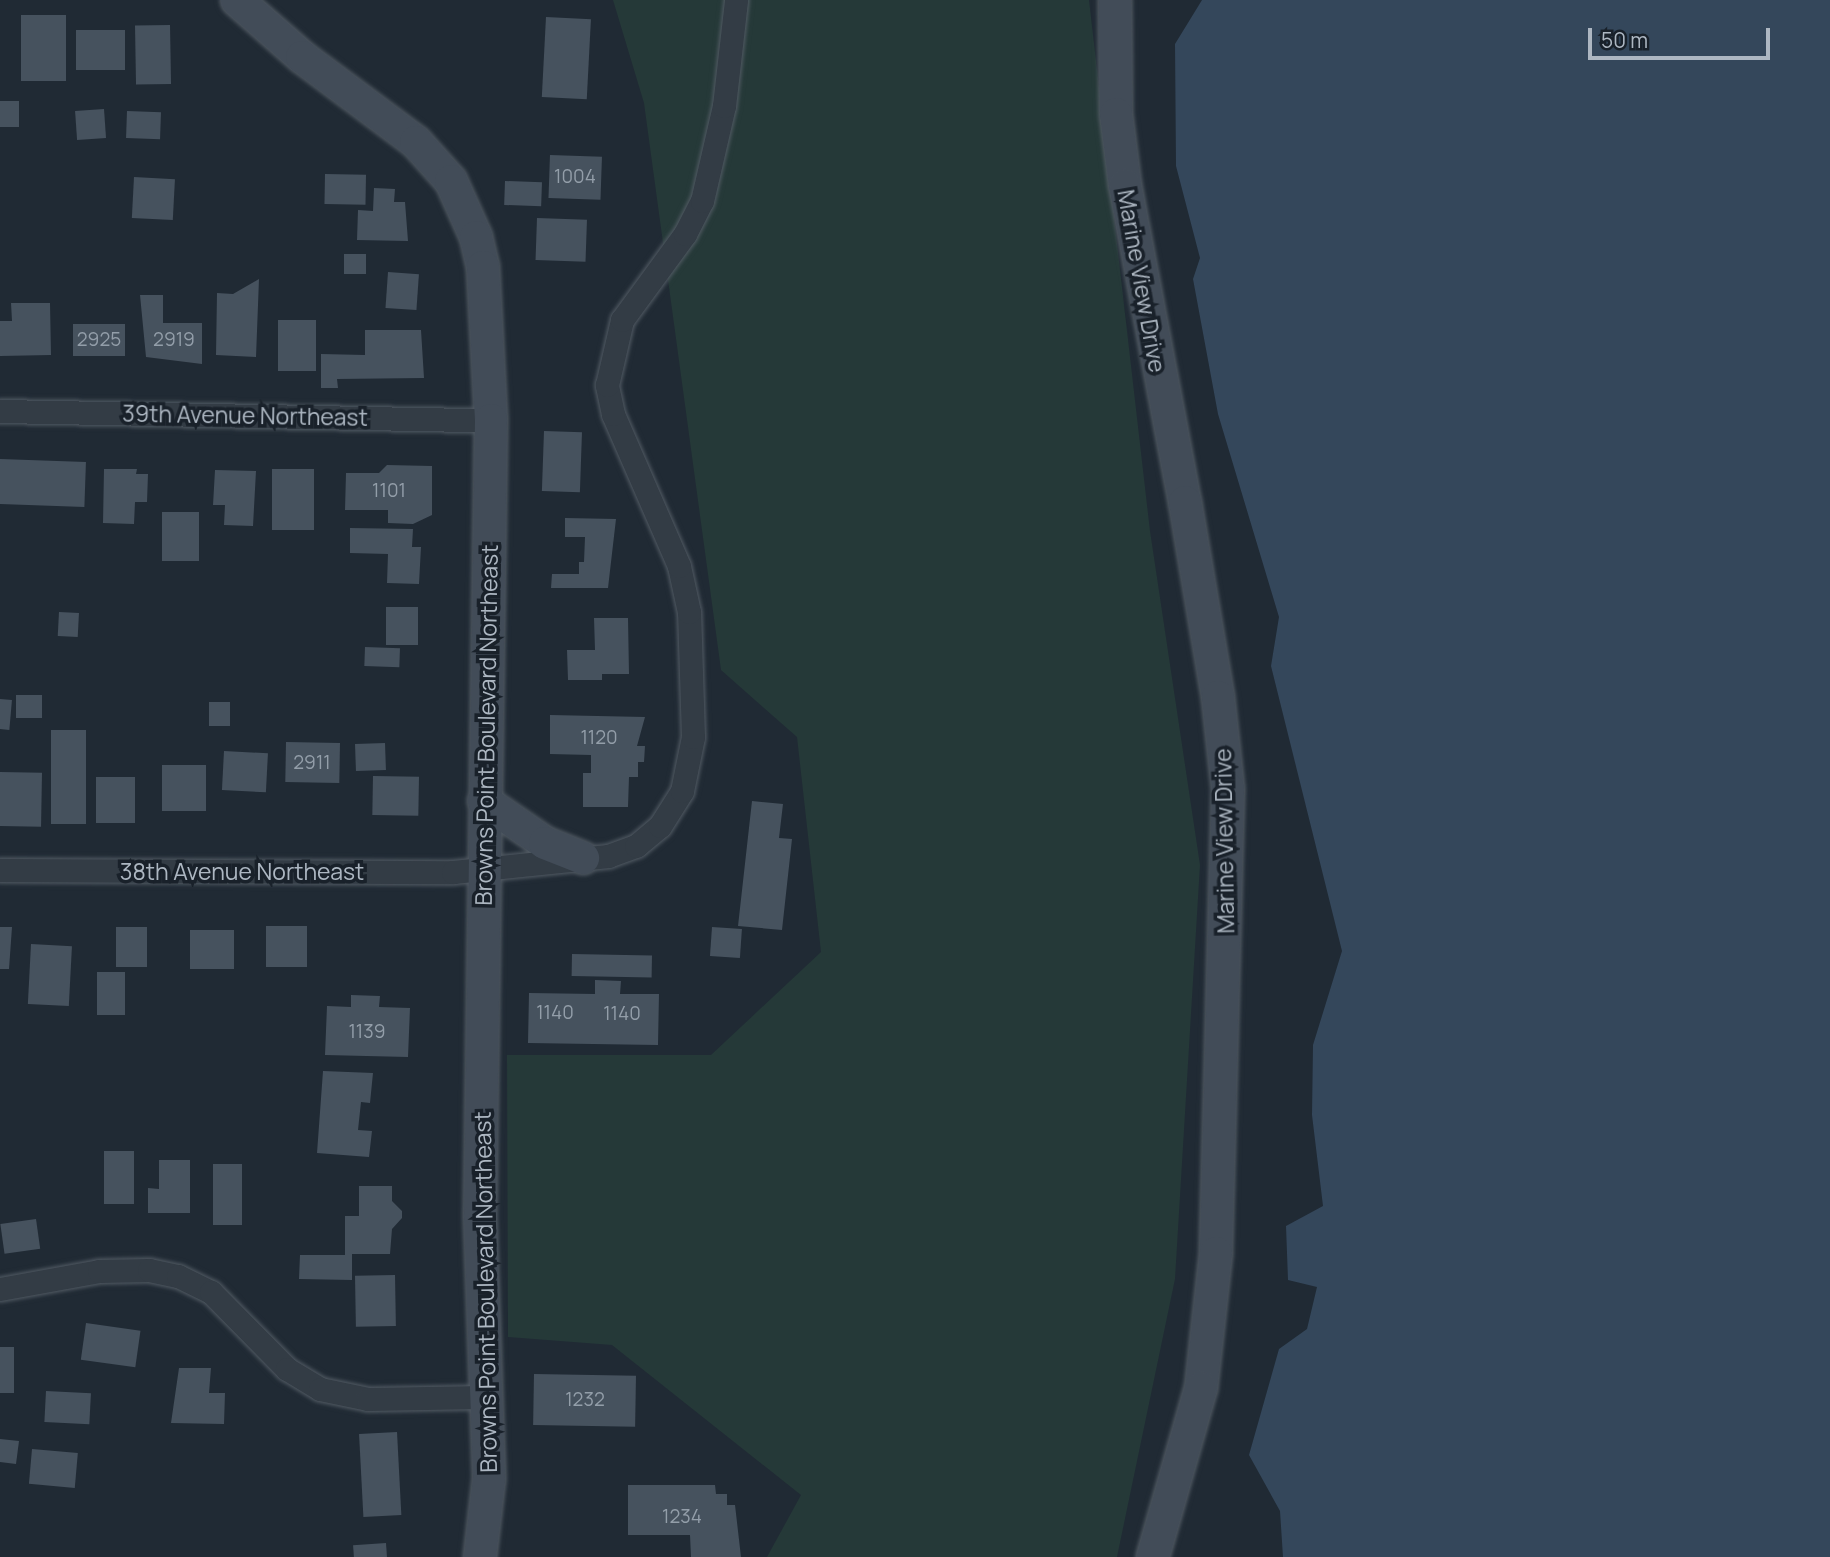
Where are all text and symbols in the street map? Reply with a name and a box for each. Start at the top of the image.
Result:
scale bar [1592,14,1774,58]
text: 50 m [1601,26,1648,54]
house number: 1004 [554,166,596,188]
street label: Marine View Drive [1112,187,1172,375]
house number: 2925 [77,329,121,351]
house number: 2919 [153,329,195,351]
street label: 39th Avenue Northeast [122,399,368,431]
house number: 1101 [372,480,406,502]
street label: Browns Point Boulevard Northeast [469,544,503,906]
house number: 1120 [580,727,618,749]
street label: Marine View Drive [1209,748,1239,934]
house number: 2911 [293,752,331,774]
street label: 38th Avenue Northeast [120,857,364,885]
house number: 1140 [536,1002,574,1024]
house number: 1140 [603,1003,641,1025]
house number: 1139 [348,1021,386,1043]
street label: Browns Point Boulevard Northeast [468,1111,502,1473]
house number: 1232 [565,1389,605,1411]
house number: 1234 [662,1506,702,1528]

